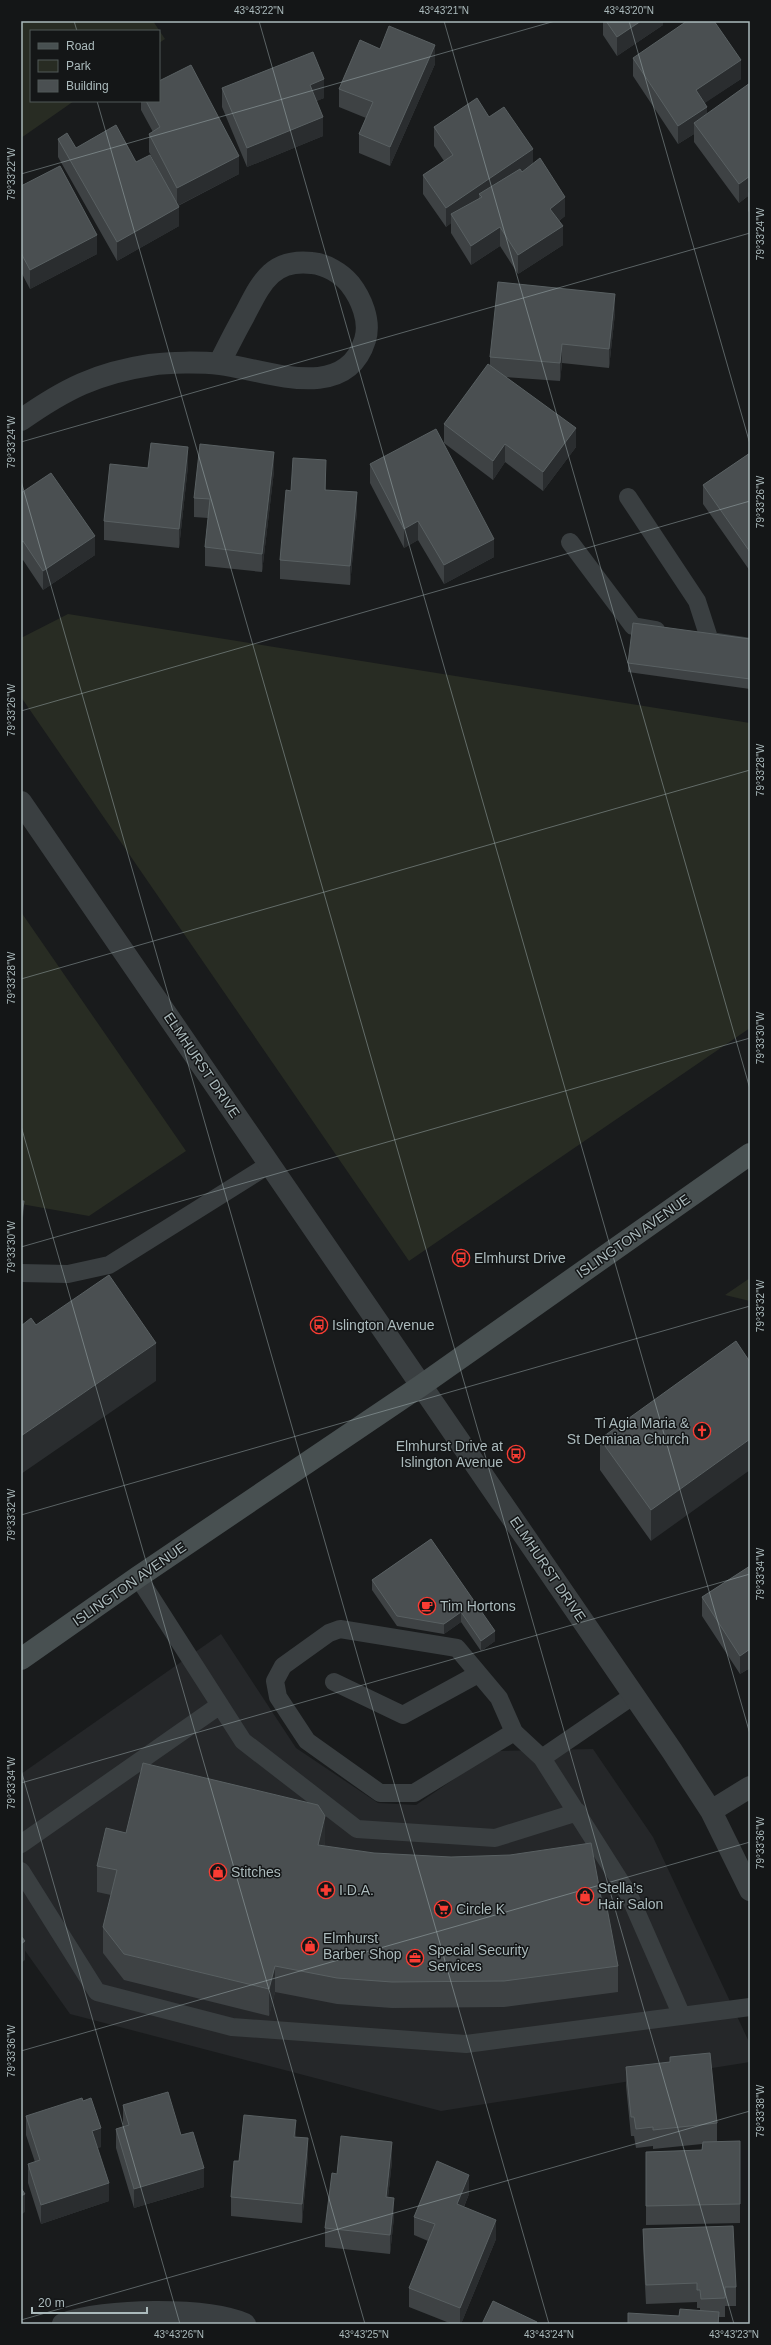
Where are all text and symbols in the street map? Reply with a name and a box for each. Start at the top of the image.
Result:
text: 43°43'22"N [234,5,284,16]
text: 43°43'21"N [419,5,469,16]
text: 43°43'20"N [604,5,654,16]
legend [30,30,160,102]
text: Road [66,39,95,53]
text: Park [66,59,92,73]
text: Building [66,79,109,93]
text: 79°33'22"W [6,147,17,200]
text: 79°33'24"W [755,207,766,260]
text: 79°33'24"W [6,415,17,468]
text: 79°33'26"W [755,475,766,528]
text: 79°33'26"W [6,683,17,736]
text: 79°33'28"W [755,743,766,796]
text: 79°33'28"W [6,951,17,1004]
street label: ELMHURST DRIVE [161,1009,243,1121]
text: 79°33'30"W [755,1011,766,1064]
street label: ISLINGTON AVENUE [573,1191,693,1281]
text: 79°33'30"W [6,1220,17,1273]
bus stop icon: Elmhurst Drive [451,1248,471,1268]
place label: Elmhurst Drive [474,1250,566,1266]
text: 79°33'32"W [755,1279,766,1332]
bus stop icon: Islington Avenue [309,1315,329,1335]
place label: Islington Avenue [332,1317,435,1333]
place label: Ti Agia Maria & St Demiana Church [567,1415,690,1447]
church icon: Ti Agia Maria & St Demiana Church [692,1421,712,1441]
place label: Elmhurst Drive at Islington Avenue [396,1438,503,1470]
bus stop icon: Elmhurst Drive at Islington Avenue [506,1444,526,1464]
text: 79°33'32"W [6,1488,17,1541]
street label: ELMHURST DRIVE [507,1513,589,1625]
street label: ISLINGTON AVENUE [69,1539,189,1629]
text: 79°33'34"W [755,1547,766,1600]
cafe icon: Tim Hortons [417,1596,437,1616]
place label: Tim Hortons [440,1598,516,1614]
text: 79°33'34"W [6,1756,17,1809]
text: 79°33'36"W [755,1816,766,1869]
shop icon: Stitches [208,1862,228,1882]
place label: Stitches [231,1864,281,1880]
pharmacy icon: I.D.A. [316,1880,336,1900]
place label: Stella’s Hair Salon [598,1880,663,1912]
place label: I.D.A. [339,1882,374,1898]
shop icon: Stella’s Hair Salon [575,1886,595,1906]
supermarket icon: Circle K [433,1899,453,1919]
place label: Circle K [456,1901,506,1917]
place label: Elmhurst Barber Shop [323,1930,402,1962]
shop icon: Elmhurst Barber Shop [300,1936,320,1956]
place label: Special Security Services [428,1942,528,1974]
office icon: Special Security Services [405,1948,425,1968]
text: 79°33'36"W [6,2024,17,2077]
text: 79°33'38"W [755,2084,766,2137]
scale bar [32,2289,147,2315]
text: 20 m [38,2296,65,2310]
text: 43°43'26"N [154,2329,204,2340]
text: 43°43'25"N [339,2329,389,2340]
text: 43°43'24"N [524,2329,574,2340]
text: 43°43'23"N [709,2329,759,2340]

